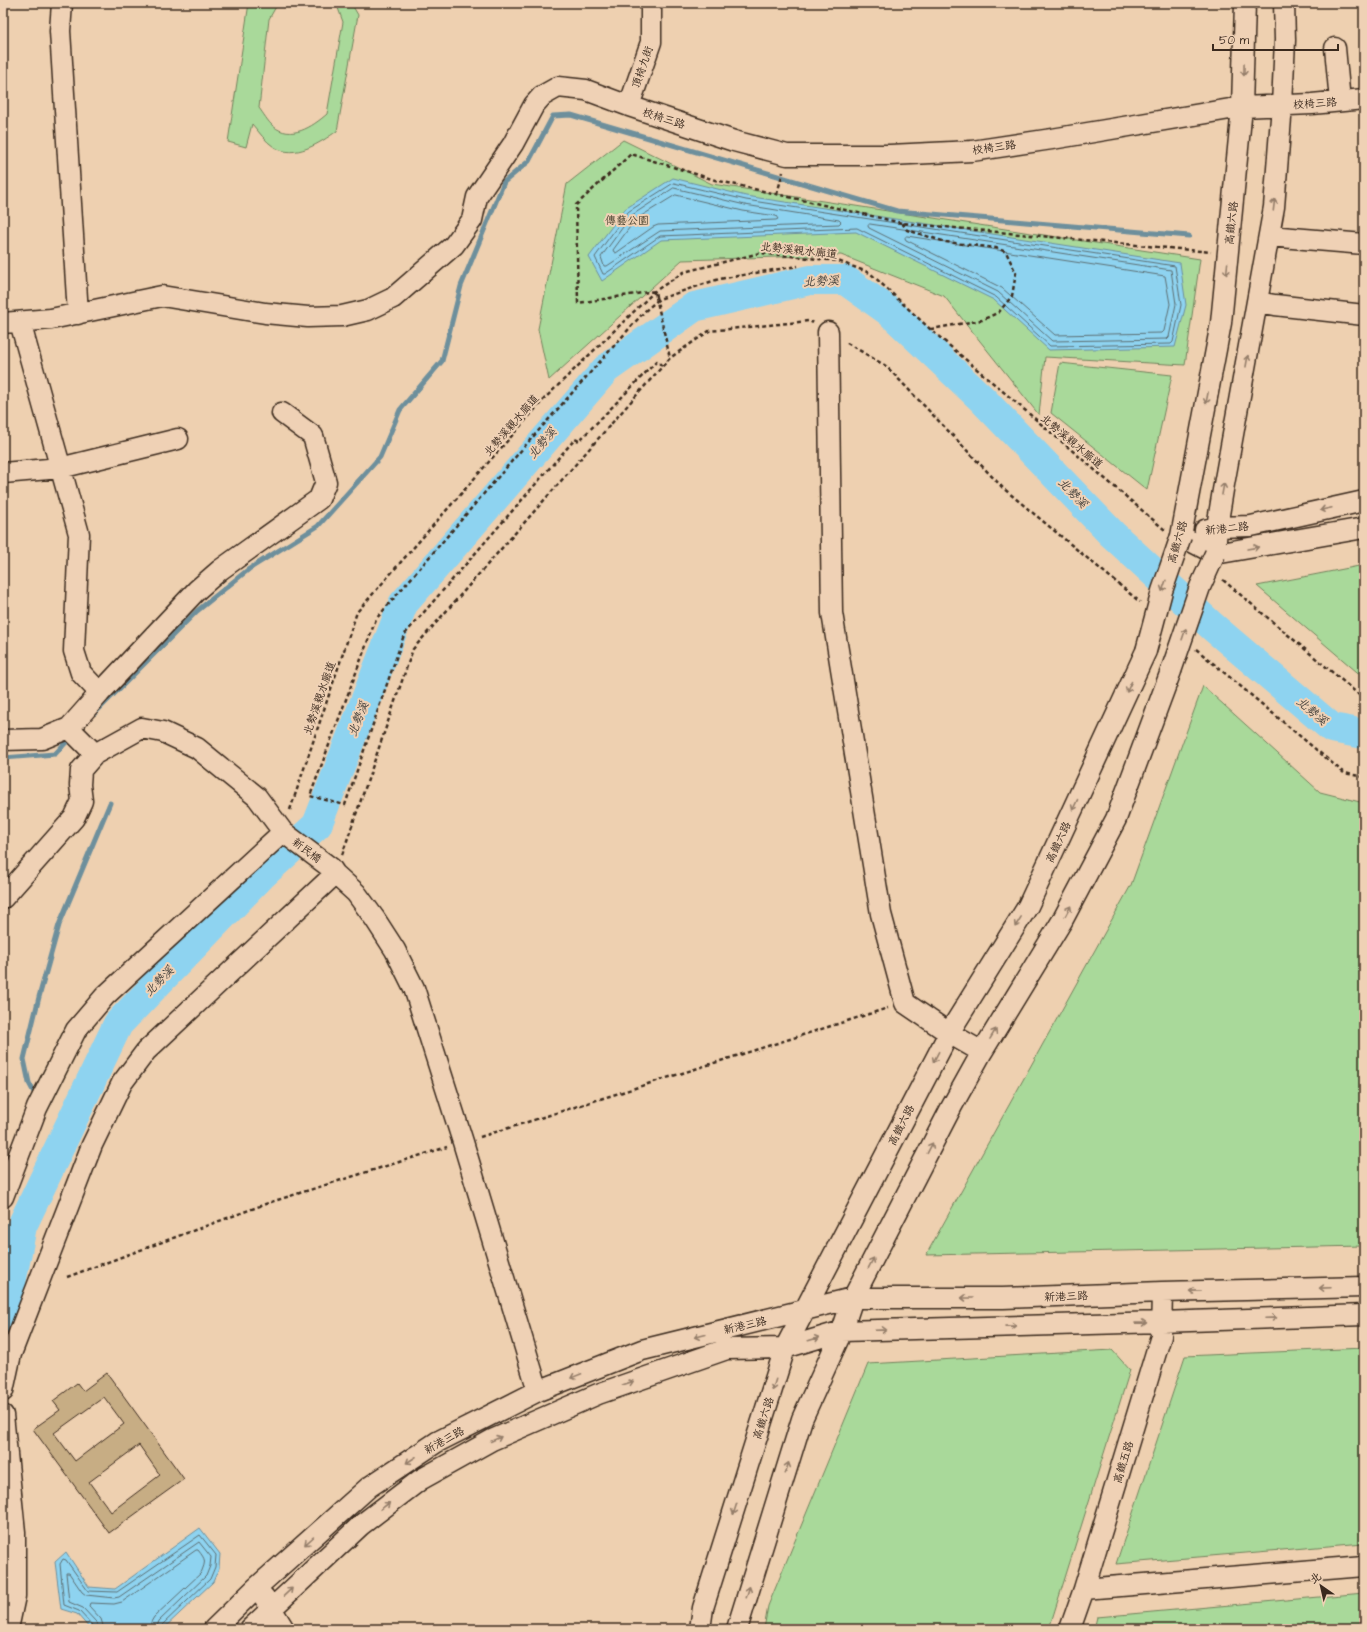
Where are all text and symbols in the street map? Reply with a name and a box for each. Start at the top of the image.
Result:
scale bar [1213,26,1338,52]
text: 50 m [1219,32,1250,49]
street label: 頂椅九街 [628,43,657,90]
one-way arrow [1240,63,1247,76]
street label: 校椅三路 [1293,94,1338,113]
street label: 校椅三路 [641,105,687,132]
street label: 校椅三路 [971,137,1017,158]
one-way arrow [1270,199,1278,212]
street label: 高鐵六路 [1222,200,1241,246]
park label: 傳藝公園 [605,213,649,228]
street label: 北勢溪親水廊道 [760,239,838,262]
one-way arrow [1223,262,1230,275]
water label: 北勢溪 [803,272,840,291]
one-way arrow [1243,355,1251,368]
one-way arrow [1203,391,1211,404]
street label: 北勢溪親水廊道 [481,392,541,458]
street label: 北勢溪親水廊道 [1037,411,1106,472]
water label: 北勢溪 [525,425,559,461]
water label: 北勢溪 [1054,474,1092,513]
one-way arrow [1220,483,1228,496]
one-way arrow [1320,506,1333,514]
street label: 高鐵六路 [1164,519,1191,565]
street label: 新港二路 [1204,519,1250,538]
one-way arrow [1246,543,1259,551]
one-way arrow [1159,579,1167,591]
one-way arrow [1180,628,1188,640]
street label: 北勢溪親水廊道 [300,659,339,737]
one-way arrow [1125,680,1132,692]
water label: 北勢溪 [1292,693,1332,730]
water label: 北勢溪 [344,698,373,739]
one-way arrow [1071,799,1078,811]
street label: 高鐵六路 [1042,819,1075,865]
street label: 新民橋 [289,834,324,866]
one-way arrow [1064,905,1072,917]
one-way arrow [1014,916,1022,928]
water label: 北勢溪 [141,962,179,1000]
one-way arrow [989,1028,997,1040]
one-way arrow [932,1051,940,1063]
street label: 高鐵六路 [885,1102,918,1148]
one-way arrow [927,1142,934,1154]
one-way arrow [867,1258,875,1270]
one-way arrow [1319,1284,1332,1292]
one-way arrow [1189,1287,1202,1295]
street label: 新港三路 [1044,1288,1088,1305]
one-way arrow [961,1294,974,1302]
street label: 新港三路 [722,1313,768,1338]
one-way arrow [1264,1315,1277,1322]
one-way arrow [1134,1319,1147,1327]
one-way arrow [1004,1322,1017,1330]
one-way arrow [874,1326,887,1333]
one-way arrow [694,1332,707,1340]
one-way arrow [807,1335,820,1342]
one-way arrow [571,1373,583,1380]
one-way arrow [770,1378,777,1391]
one-way arrow [622,1379,635,1386]
street label: 高鐵六路 [750,1395,777,1441]
street label: 新港三路 [421,1423,467,1458]
one-way arrow [489,1435,501,1442]
street label: 高鐵五路 [1110,1439,1137,1485]
one-way arrow [406,1456,417,1464]
one-way arrow [784,1461,791,1474]
one-way arrow [380,1502,391,1511]
one-way arrow [730,1502,738,1514]
one-way arrow [304,1536,315,1545]
north arrow [1301,1566,1341,1606]
text: 北 [1307,1569,1324,1587]
one-way arrow [745,1586,753,1598]
one-way arrow [283,1588,293,1597]

